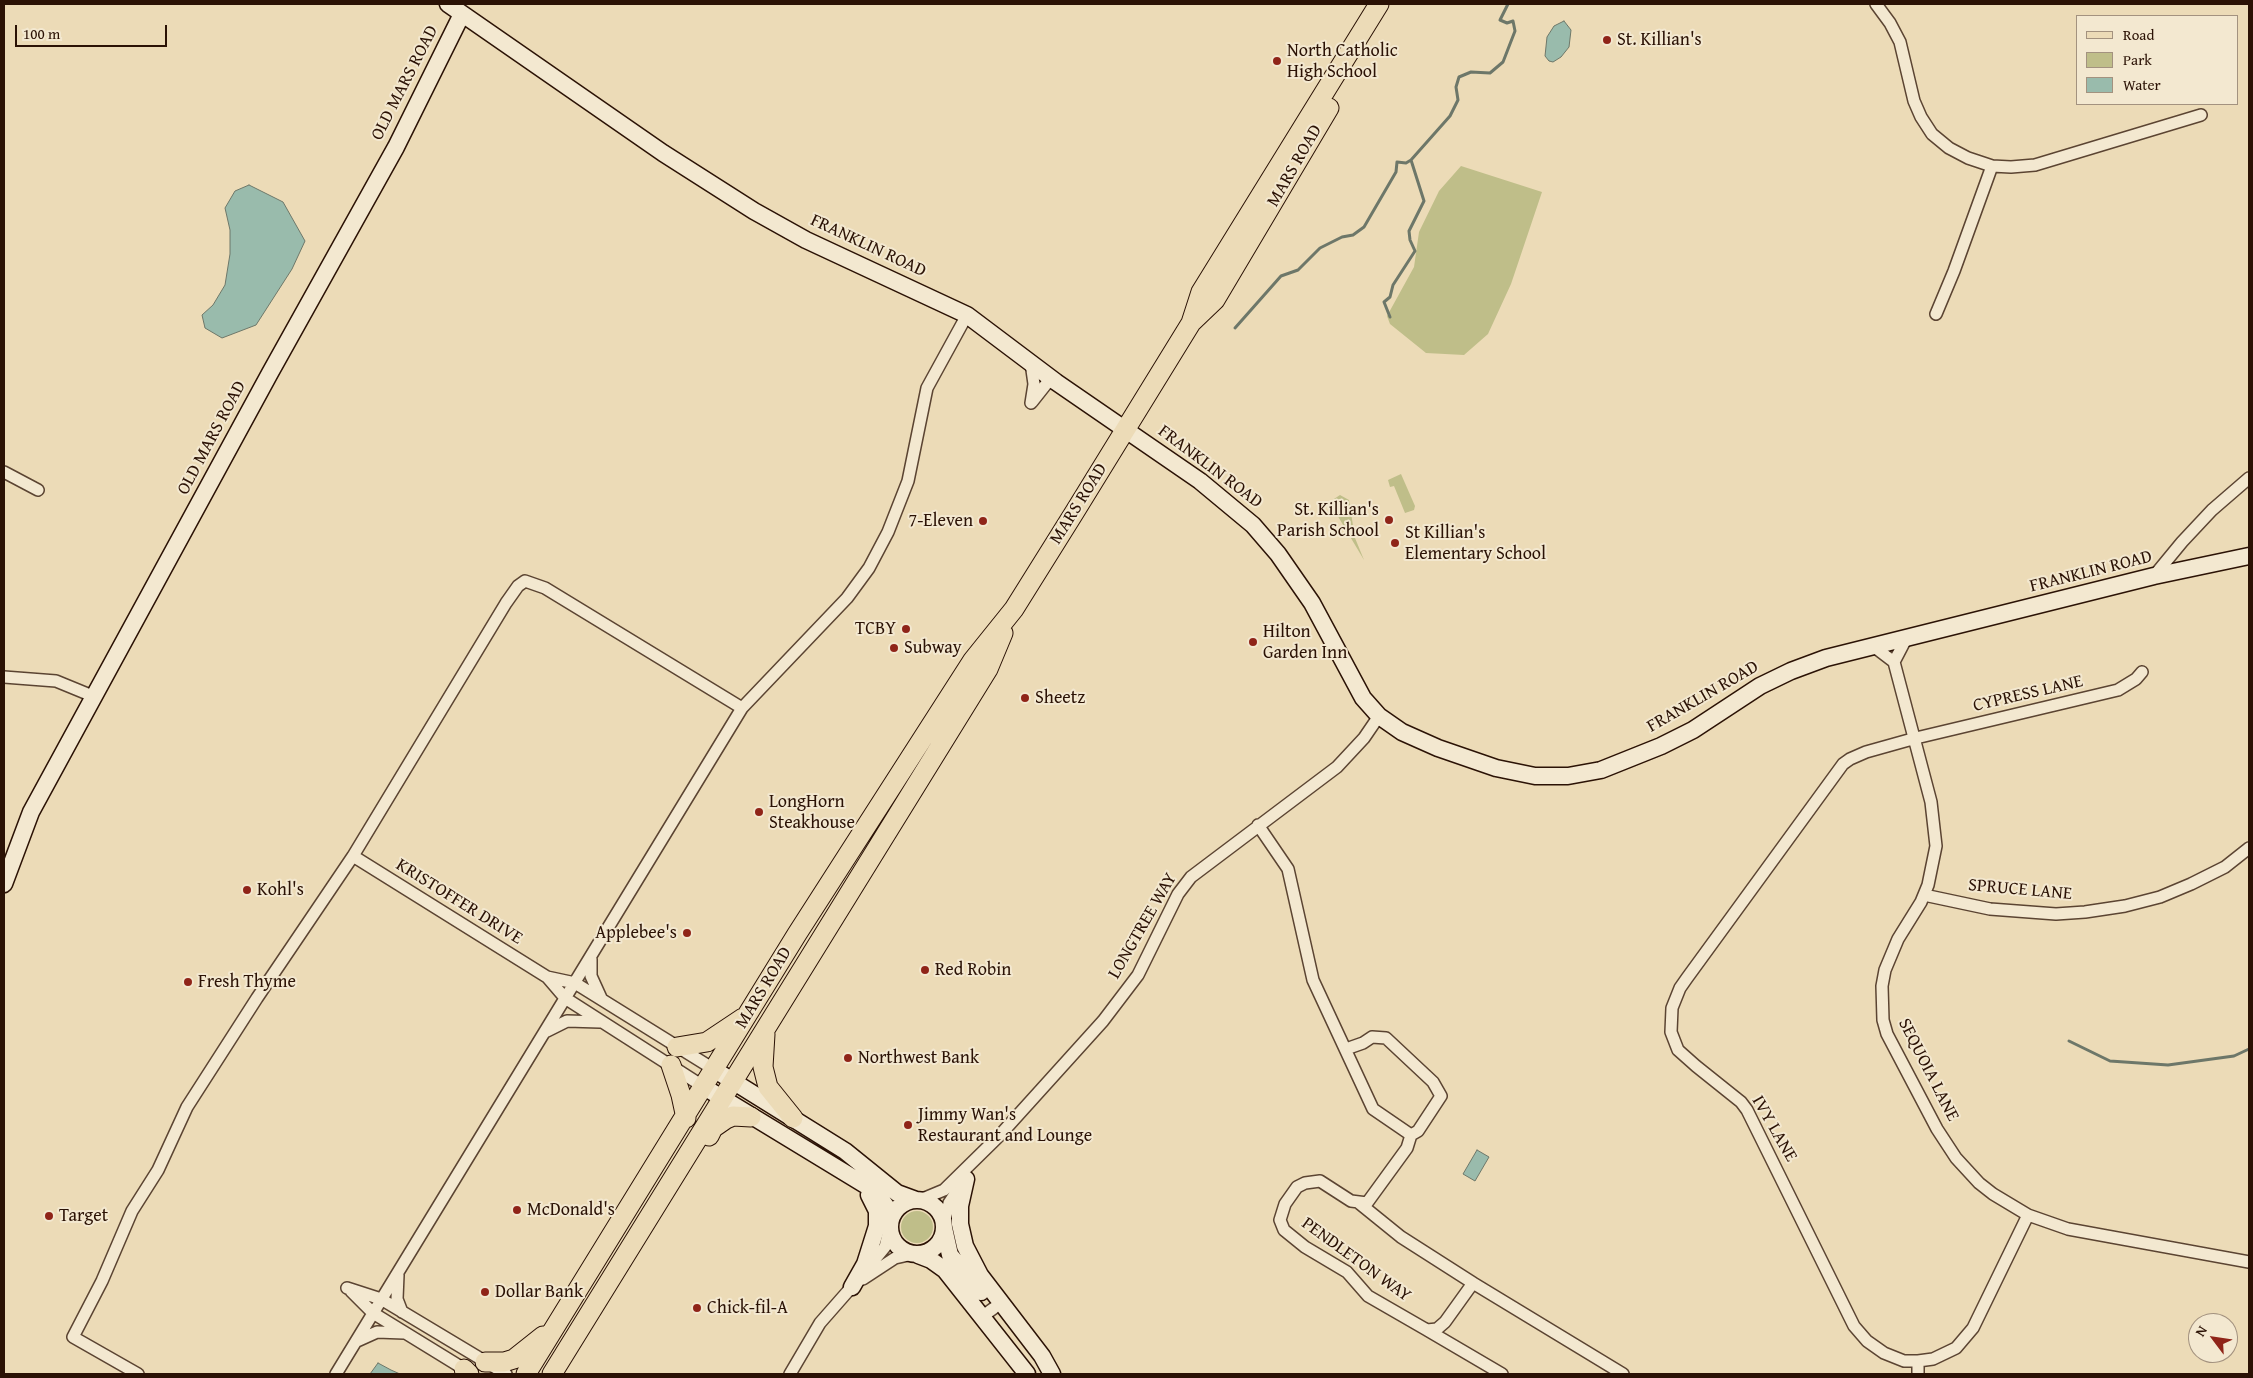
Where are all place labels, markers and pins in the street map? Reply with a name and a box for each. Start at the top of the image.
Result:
place label: St. Killian's [1617,29,1702,51]
marker: St. Killian's [1601,34,1613,46]
place label: North Catholic High School [1287,40,1398,82]
marker: North Catholic High School [1271,55,1283,67]
place label: St. Killian's Parish School [1277,499,1379,542]
place label: 7-Eleven [908,510,973,532]
marker: St. Killian's Parish School [1383,514,1395,526]
marker: 7-Eleven [977,515,989,527]
place label: St Killian's Elementary School [1405,522,1546,564]
marker: St Killian's Elementary School [1389,537,1401,549]
place label: TCBY [855,618,896,640]
place label: Hilton Garden Inn [1263,621,1347,664]
marker: TCBY [900,623,912,635]
marker: Hilton Garden Inn [1247,636,1259,648]
place label: Subway [904,637,962,659]
marker: Subway [888,642,900,654]
place label: Sheetz [1035,687,1085,709]
marker: Sheetz [1019,692,1031,704]
place label: LongHorn Steakhouse [769,791,855,834]
marker: LongHorn Steakhouse [753,806,765,818]
place label: Kohl's [257,879,304,901]
marker: Kohl's [241,884,253,896]
place label: Applebee's [595,922,677,944]
marker: Applebee's [681,927,693,939]
place label: Red Robin [935,959,1011,981]
marker: Red Robin [919,964,931,976]
place label: Fresh Thyme [198,971,296,993]
marker: Fresh Thyme [182,976,194,988]
place label: Northwest Bank [858,1047,979,1069]
marker: Northwest Bank [842,1052,854,1064]
place label: Jimmy Wan's Restaurant and Lounge [918,1104,1092,1146]
marker: Jimmy Wan's Restaurant and Lounge [902,1119,914,1131]
place label: McDonald's [527,1199,615,1221]
marker: McDonald's [511,1204,523,1216]
place label: Target [59,1205,108,1227]
marker: Target [43,1210,55,1222]
place label: Dollar Bank [495,1281,583,1303]
marker: Dollar Bank [479,1286,491,1298]
place label: Chick-fil-A [707,1297,788,1319]
marker: Chick-fil-A [691,1302,703,1314]

